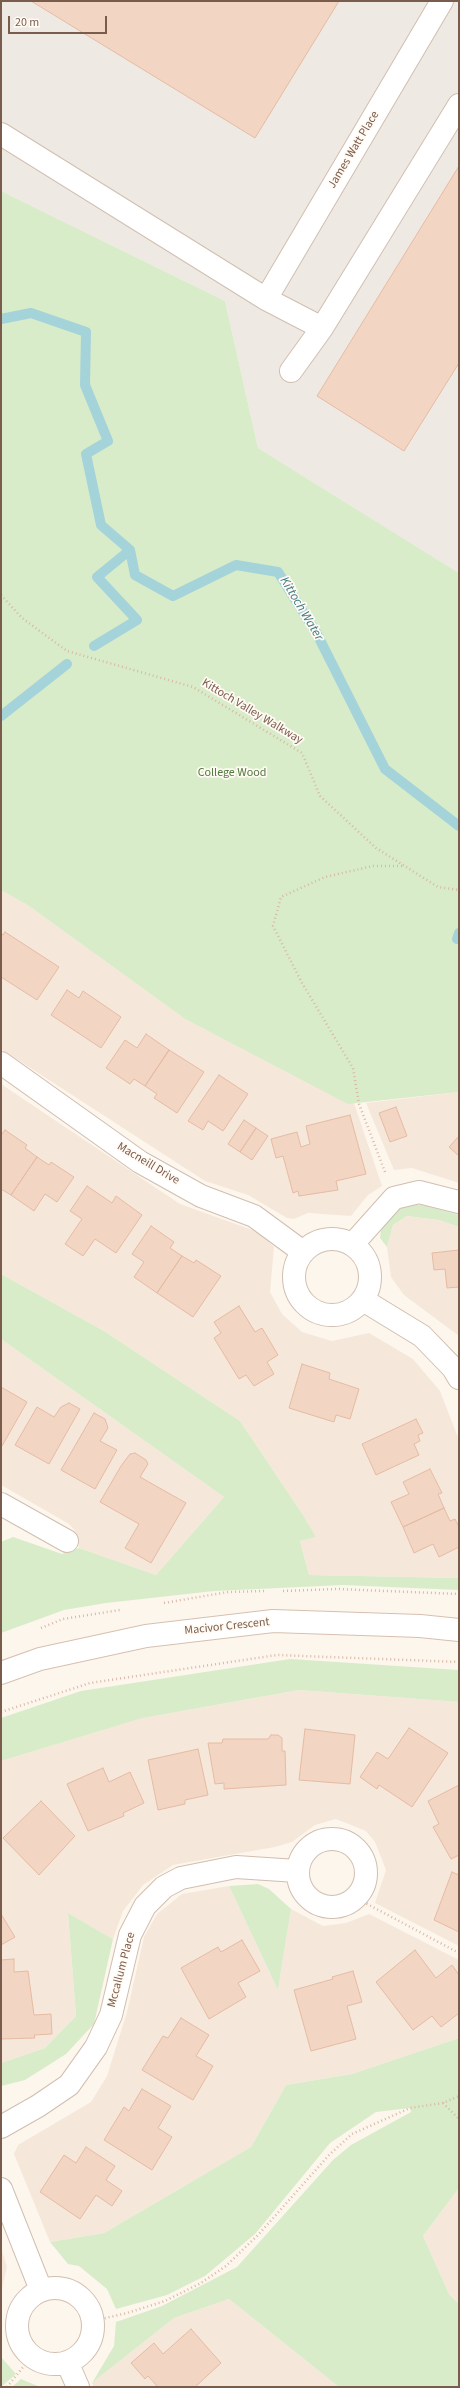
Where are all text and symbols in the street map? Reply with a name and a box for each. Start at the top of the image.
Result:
scale bar [10,8,109,34]
text: 20 m [15,14,39,31]
street label: James Watt Place [325,109,383,191]
water label: Kittoch Water [276,574,326,644]
street label: Kittoch Valley Walkway [199,676,305,748]
park label: College Wood [198,766,266,780]
street label: Macneill Drive [114,1140,182,1188]
street label: Macivor Crescent [184,1615,270,1639]
street label: Mccallum Place [105,1931,139,2009]

